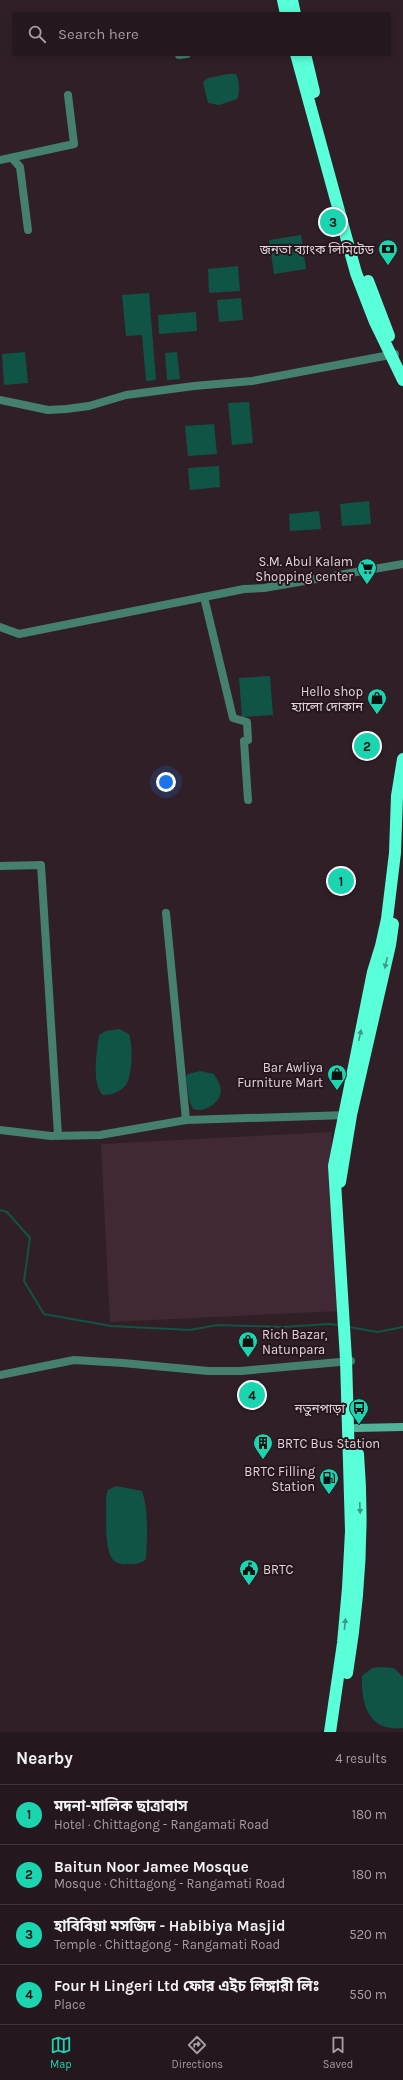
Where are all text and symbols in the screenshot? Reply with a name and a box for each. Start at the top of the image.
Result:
search box [12,12,391,56]
icon: search [26,23,48,45]
text: Search here [58,25,139,43]
pin: 3 [320,207,346,237]
bank icon: জনতা ব্যাংক লিমিটেড [377,238,399,266]
place label: জনতা ব্যাংক লিমিটেড [259,242,375,257]
place label: S.M. Abul Kalam Shopping center [255,554,353,584]
supermarket icon: S.M. Abul Kalam Shopping center [356,557,378,585]
place label: Hello shop হ্যালো দোকান [290,684,363,714]
shop icon: Hello shop হ্যালো দোকান [366,687,388,715]
pin: 2 [354,731,380,761]
your location [156,772,176,792]
pin: 1 [328,866,354,896]
one-way arrow [383,957,389,970]
one-way arrow [357,1029,363,1042]
place label: Bar Awliya Furniture Mart [237,1060,323,1090]
shop icon: Bar Awliya Furniture Mart [326,1063,348,1091]
place label: Rich Bazar, Natunpara [262,1327,328,1357]
shop icon: Rich Bazar, Natunpara [237,1330,259,1358]
pin: 4 [239,1380,265,1410]
bus stop icon: নতুনপাড়া [348,1397,370,1425]
place label: নতুনপাড়া [294,1401,346,1417]
building icon: BRTC Bus Station [252,1432,274,1460]
place label: BRTC Bus Station [277,1436,380,1451]
place label: BRTC Filling Station [244,1464,316,1494]
fuel station icon: BRTC Filling Station [318,1467,340,1495]
one-way arrow [357,1502,363,1515]
public building icon: BRTC [238,1558,260,1586]
place label: BRTC [263,1562,294,1577]
one-way arrow [341,1618,348,1630]
text: Nearby [16,1748,73,1768]
text: 4 results [335,1751,387,1766]
text: মদনা-মালিক ছাত্রাবাস [54,1797,188,1815]
text: 1 [27,1807,31,1822]
text: 180 m [352,1807,387,1822]
text: Hotel · Chittagong - Rangamati Road [54,1817,269,1832]
text: Baitun Noor Jamee Mosque [54,1858,249,1876]
text: 2 [25,1867,33,1882]
text: 180 m [352,1867,387,1882]
text: Mosque · Chittagong - Rangamati Road [54,1876,285,1891]
text: হাবিবিয়া মসজিদ - Habibiya Masjid [54,1917,286,1935]
text: 3 [25,1927,33,1942]
text: 520 m [349,1927,387,1942]
text: Temple · Chittagong - Rangamati Road [54,1937,280,1952]
text: Four H Lingeri Ltd ফোর এইচ লিঙ্গারী লিঃ [54,1977,319,1995]
text: 4 [25,1987,33,2002]
text: 550 m [349,1987,387,2002]
text: Place [54,1997,85,2012]
tab: Map [50,2034,72,2071]
tab: Directions [171,2034,223,2071]
tab: Saved [323,2034,353,2071]

